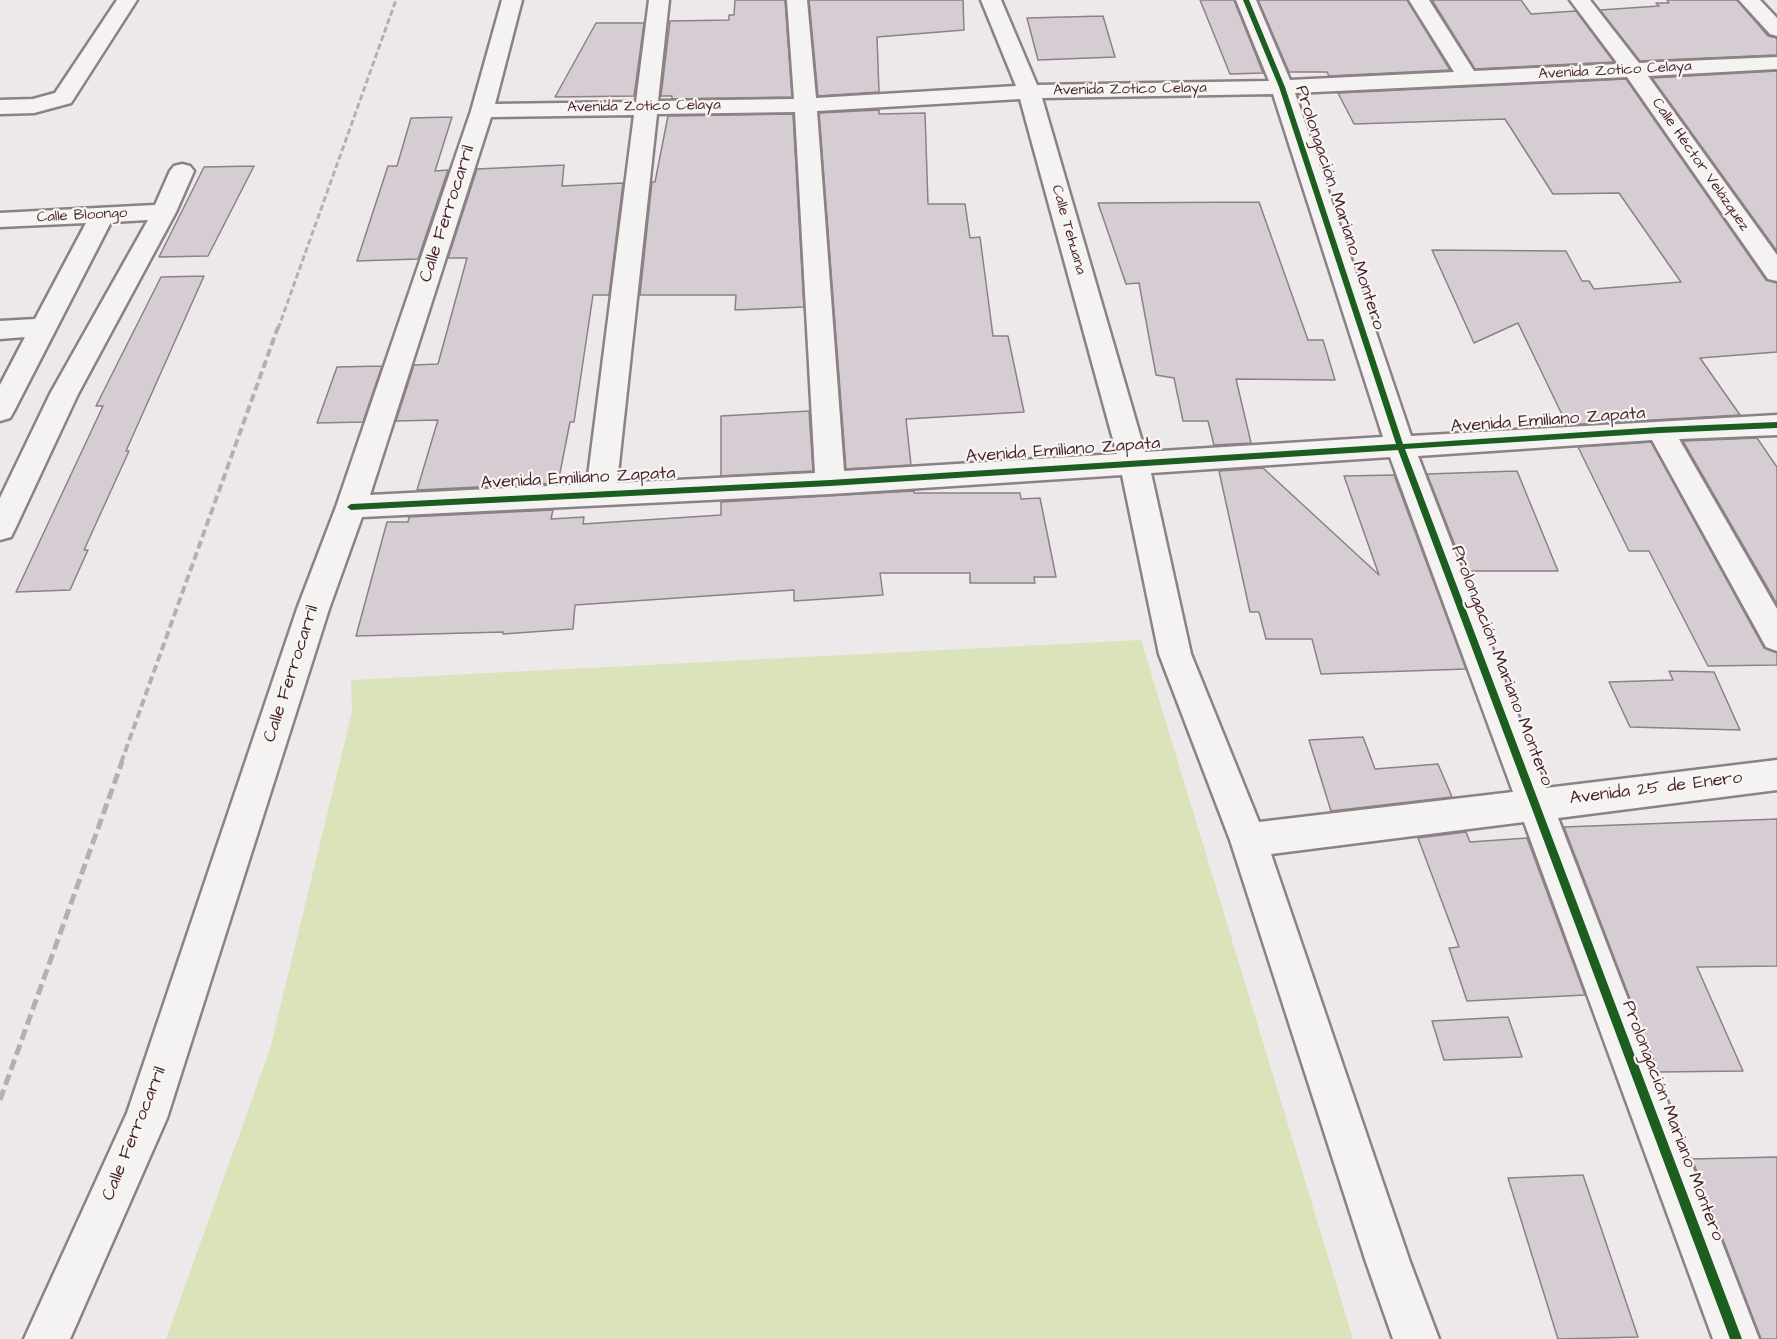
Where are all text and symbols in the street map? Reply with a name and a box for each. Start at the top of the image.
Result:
street label: Avenida Zotico Celaya [1538,58,1692,84]
street label: Avenida Zotico Celaya [1053,80,1207,100]
street label: Prolongación Mariano Montero [1289,83,1389,333]
street label: Calle Héctor Velázquez [1647,95,1753,235]
street label: Avenida Zotico Celaya [567,97,721,117]
street label: Calle Ferrocarril [416,143,480,285]
street label: Calle Tehuana [1047,183,1089,277]
street label: Calle Bloongo [36,205,128,227]
street label: Avenida Emiliano Zapata [1450,403,1646,439]
street label: Avenida Emiliano Zapata [965,433,1161,469]
street label: Avenida Emiliano Zapata [480,463,676,495]
street label: Prolongación Mariano Montero [1445,543,1557,789]
street label: Calle Ferrocarril [260,603,324,745]
street label: Avenida 25 de Enero [1568,768,1744,810]
street label: Prolongación Mariano Montero [1616,998,1728,1244]
street label: Calle Ferrocarril [98,1064,172,1204]

